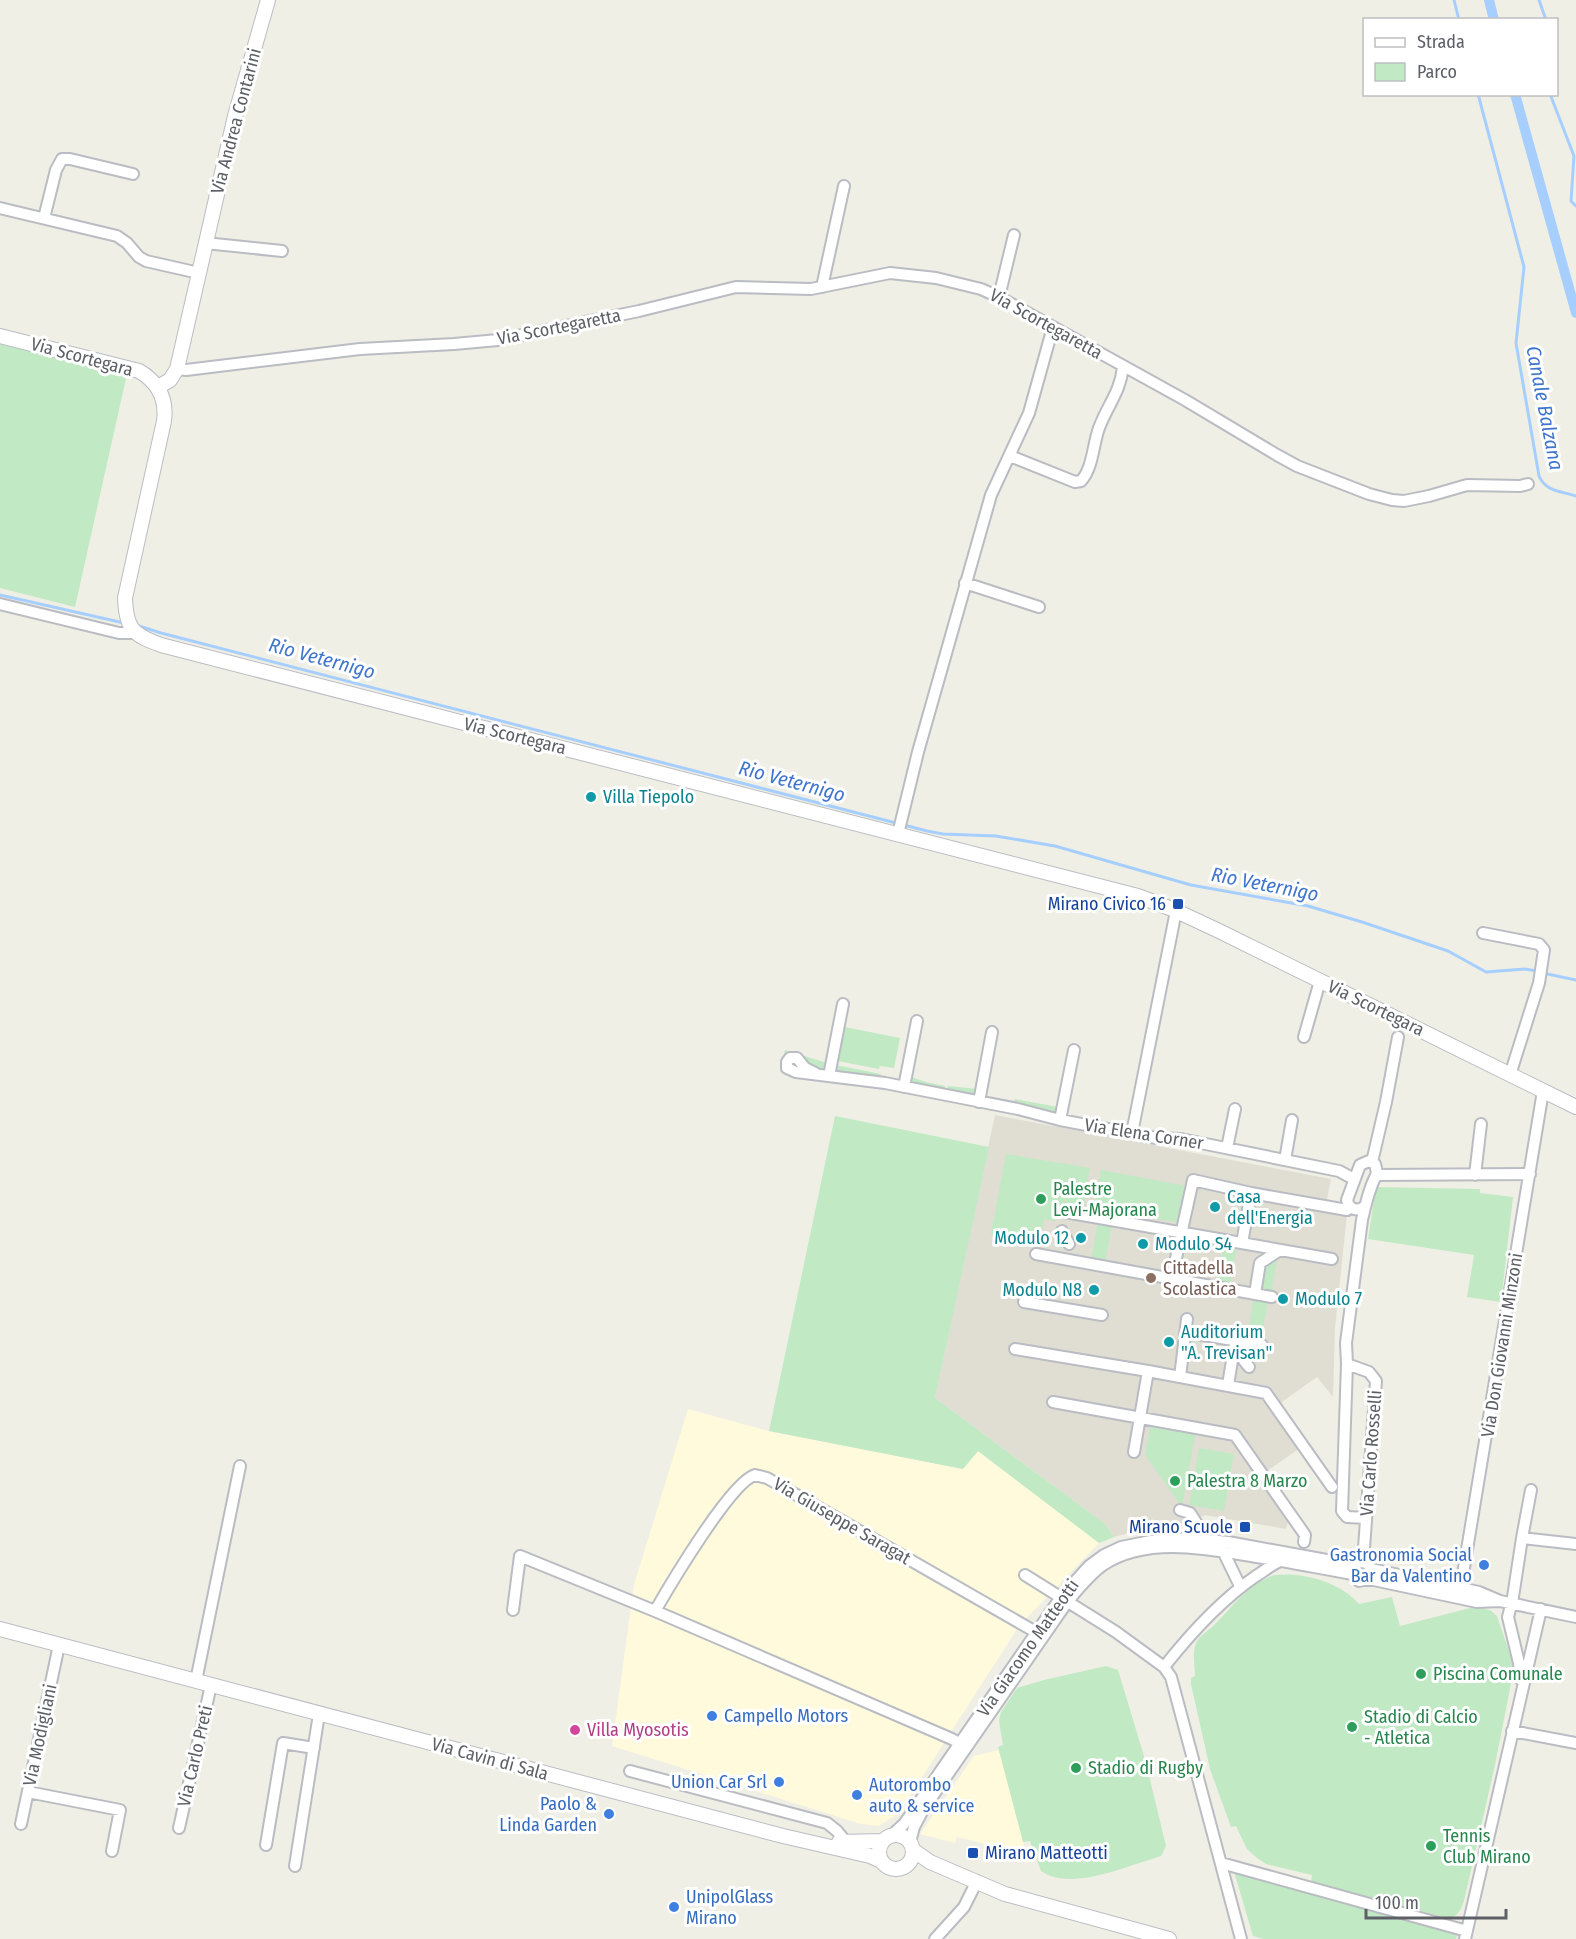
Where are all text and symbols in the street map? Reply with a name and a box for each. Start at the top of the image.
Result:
legend [1363,18,1558,96]
text: Strada [1417,31,1465,53]
street label: Via Andrea Contarini [206,46,266,196]
text: Parco [1417,61,1457,83]
street label: Via Scortegaretta [986,284,1106,364]
street label: Via Scortegaretta [495,304,623,350]
street label: Via Scortegara [29,333,136,381]
water label: Canale Balzana [1521,344,1569,472]
water label: Rio Veternigo [266,632,378,684]
street label: Via Scortegara [462,713,569,759]
water label: Rio Veternigo [736,755,848,807]
place label: Villa Tiepolo [603,786,694,808]
marker: Villa Tiepolo [584,790,598,804]
water label: Rio Veternigo [1209,862,1321,906]
place label: Mirano Civico 16 [1048,893,1166,915]
marker: Mirano Civico 16 [1171,897,1185,911]
street label: Via Scortegara [1324,975,1428,1041]
street label: Via Elena Corner [1083,1114,1206,1154]
place label: Palestre Levi-Majorana [1053,1178,1157,1221]
place label: Casa dell'Energia [1227,1186,1313,1229]
marker: Palestre Levi-Majorana [1034,1192,1048,1206]
marker: Casa dell'Energia [1208,1200,1222,1214]
place label: Modulo 12 [994,1227,1069,1249]
marker: Modulo 12 [1074,1231,1088,1245]
place label: Modulo S4 [1155,1233,1233,1255]
marker: Modulo S4 [1136,1237,1150,1251]
street label: Via Don Giovanni Minzoni [1477,1251,1527,1439]
place label: Cittadella Scolastica [1163,1257,1237,1300]
marker: Cittadella Scolastica [1144,1271,1158,1285]
place label: Modulo N8 [1002,1279,1082,1301]
marker: Modulo N8 [1087,1283,1101,1297]
place label: Modulo 7 [1295,1288,1362,1310]
marker: Modulo 7 [1276,1292,1290,1306]
place label: Auditorium "A. Trevisan" [1181,1321,1272,1364]
marker: Auditorium "A. Trevisan" [1162,1335,1176,1349]
street label: Via Carlo Rosselli [1356,1389,1386,1517]
place label: Palestra 8 Marzo [1187,1470,1307,1492]
street label: Via Giuseppe Saragat [769,1473,915,1569]
marker: Palestra 8 Marzo [1168,1474,1182,1488]
place label: Mirano Scuole [1129,1516,1233,1538]
marker: Mirano Scuole [1238,1520,1252,1534]
place label: Gastronomia Social Bar da Valentino [1330,1544,1472,1587]
marker: Gastronomia Social Bar da Valentino [1477,1558,1491,1572]
street label: Via Giacomo Matteotti [972,1575,1084,1721]
place label: Piscina Comunale [1433,1663,1563,1685]
marker: Piscina Comunale [1414,1667,1428,1681]
street label: Via Modigliani [18,1682,62,1788]
street label: Via Carlo Preti [173,1703,217,1809]
place label: Campello Motors [724,1705,849,1727]
place label: Stadio di Calcio - Atletica [1364,1706,1478,1749]
marker: Campello Motors [705,1709,719,1723]
place label: Villa Myosotis [587,1719,689,1741]
marker: Stadio di Calcio - Atletica [1345,1720,1359,1734]
marker: Villa Myosotis [568,1723,582,1737]
street label: Via Cavin di Sala [429,1733,551,1785]
place label: Stadio di Rugby [1088,1757,1203,1779]
marker: Stadio di Rugby [1069,1761,1083,1775]
place label: Union Car Srl [671,1771,767,1793]
place label: Autorombo auto & service [869,1774,975,1817]
marker: Union Car Srl [772,1775,786,1789]
marker: Autorombo auto & service [850,1788,864,1802]
place label: Paolo & Linda Garden [499,1793,597,1836]
marker: Paolo & Linda Garden [602,1807,616,1821]
place label: Tennis Club Mirano [1443,1825,1531,1868]
marker: Tennis Club Mirano [1424,1839,1438,1853]
place label: Mirano Matteotti [985,1842,1108,1864]
marker: Mirano Matteotti [966,1846,980,1860]
scale bar [1366,1882,1506,1920]
place label: UnipolGlass Mirano [686,1886,774,1929]
text: 100 m [1375,1892,1419,1914]
marker: UnipolGlass Mirano [667,1900,681,1914]

